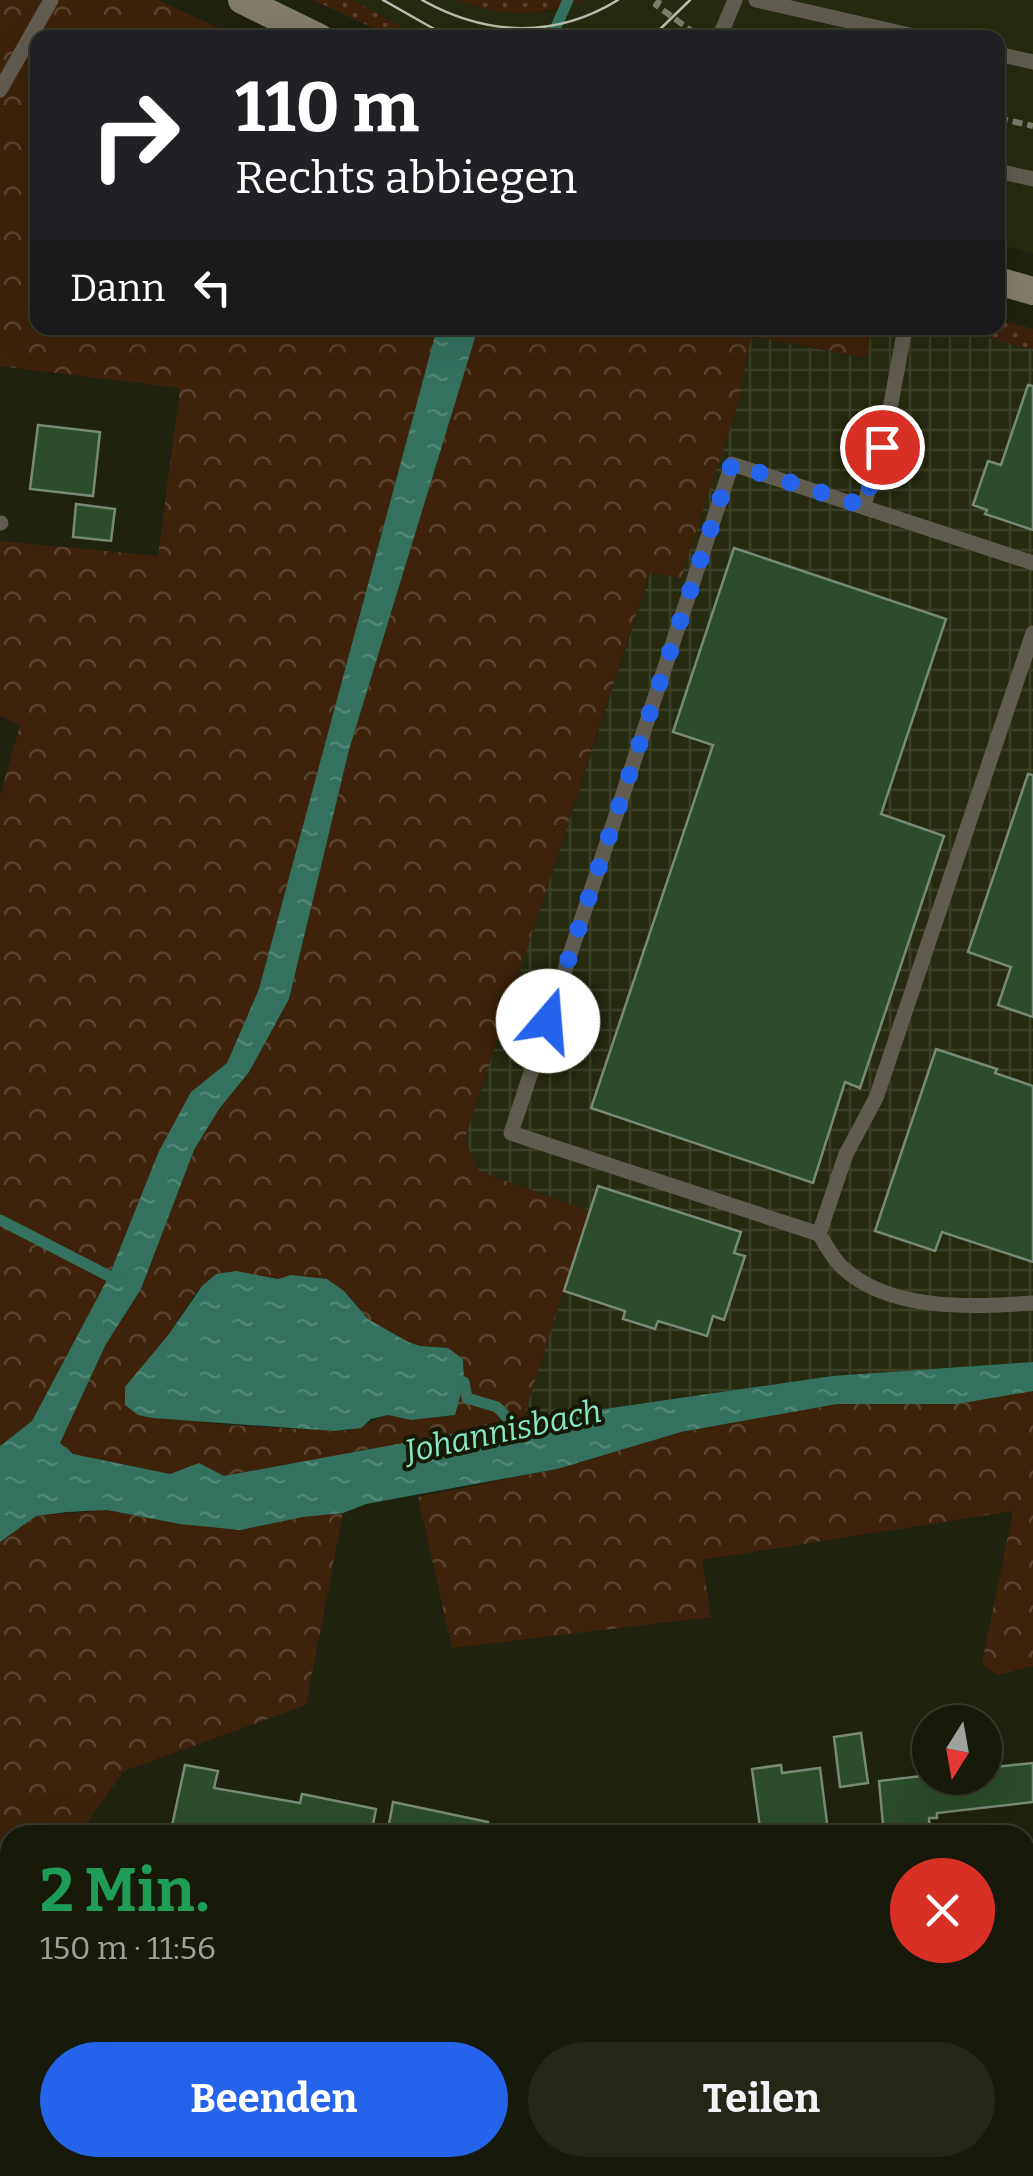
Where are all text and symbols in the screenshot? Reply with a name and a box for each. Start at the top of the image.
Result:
text: 110 m [235,66,419,150]
icon: right [70,70,200,200]
text: Rechts abbiegen [235,151,577,205]
icon: left [185,260,240,315]
text: Dann [70,265,165,311]
pin [840,405,925,490]
icon: arrive [855,420,910,475]
position arrow [496,969,600,1073]
water label: Johannisbach [399,1392,605,1471]
north arrow [912,1705,1002,1795]
map controls [912,1705,1002,1795]
text: 2 Min. [40,1855,209,1927]
button: close [890,1858,995,1963]
text: 150 m · 11:56 [40,1929,216,1967]
button: Beenden [40,2042,508,2157]
button: Teilen [528,2042,995,2157]

